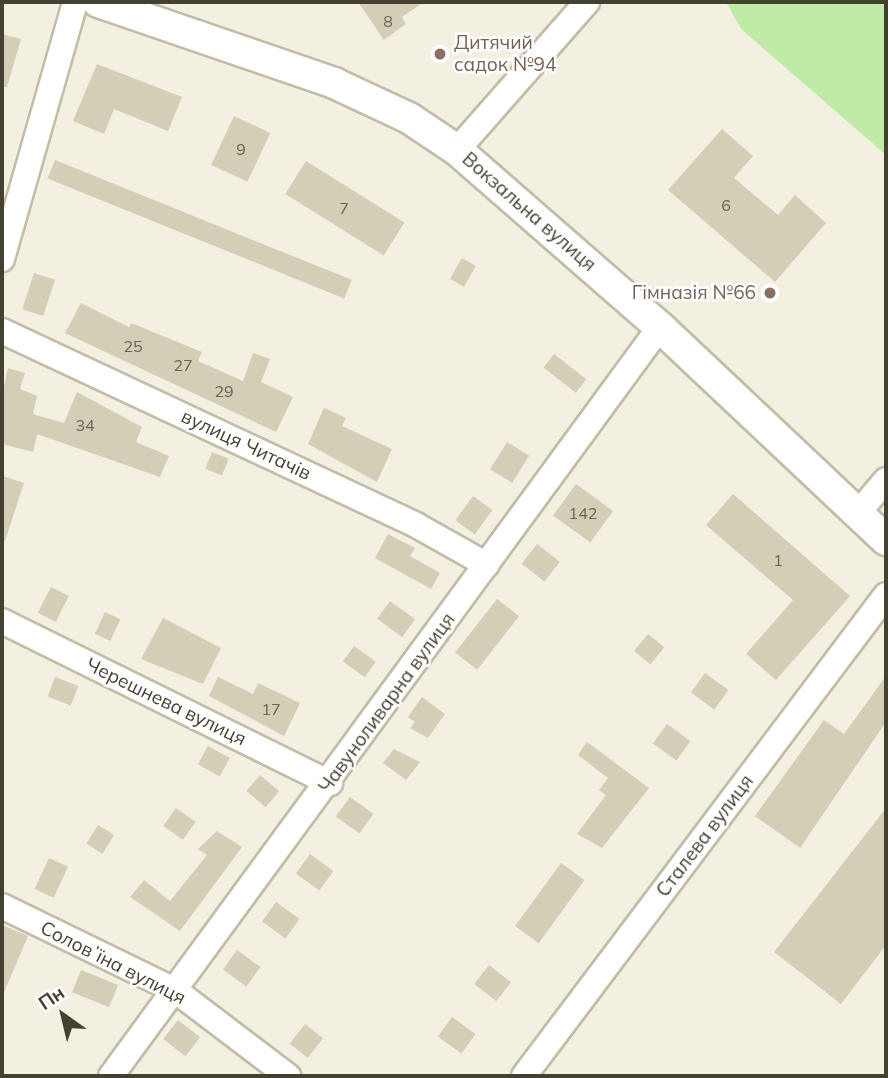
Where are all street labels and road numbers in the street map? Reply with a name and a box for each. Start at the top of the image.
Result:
street label: Вокзальна вулиця [457,148,601,276]
street label: вулиця Читачів [178,405,314,485]
street label: Чавуноливарна вулиця [314,609,460,797]
street label: Черешнева вулиця [82,653,250,751]
street label: Сталева вулиця [652,770,758,902]
street label: Соловʼїна вулиця [37,917,189,1009]

